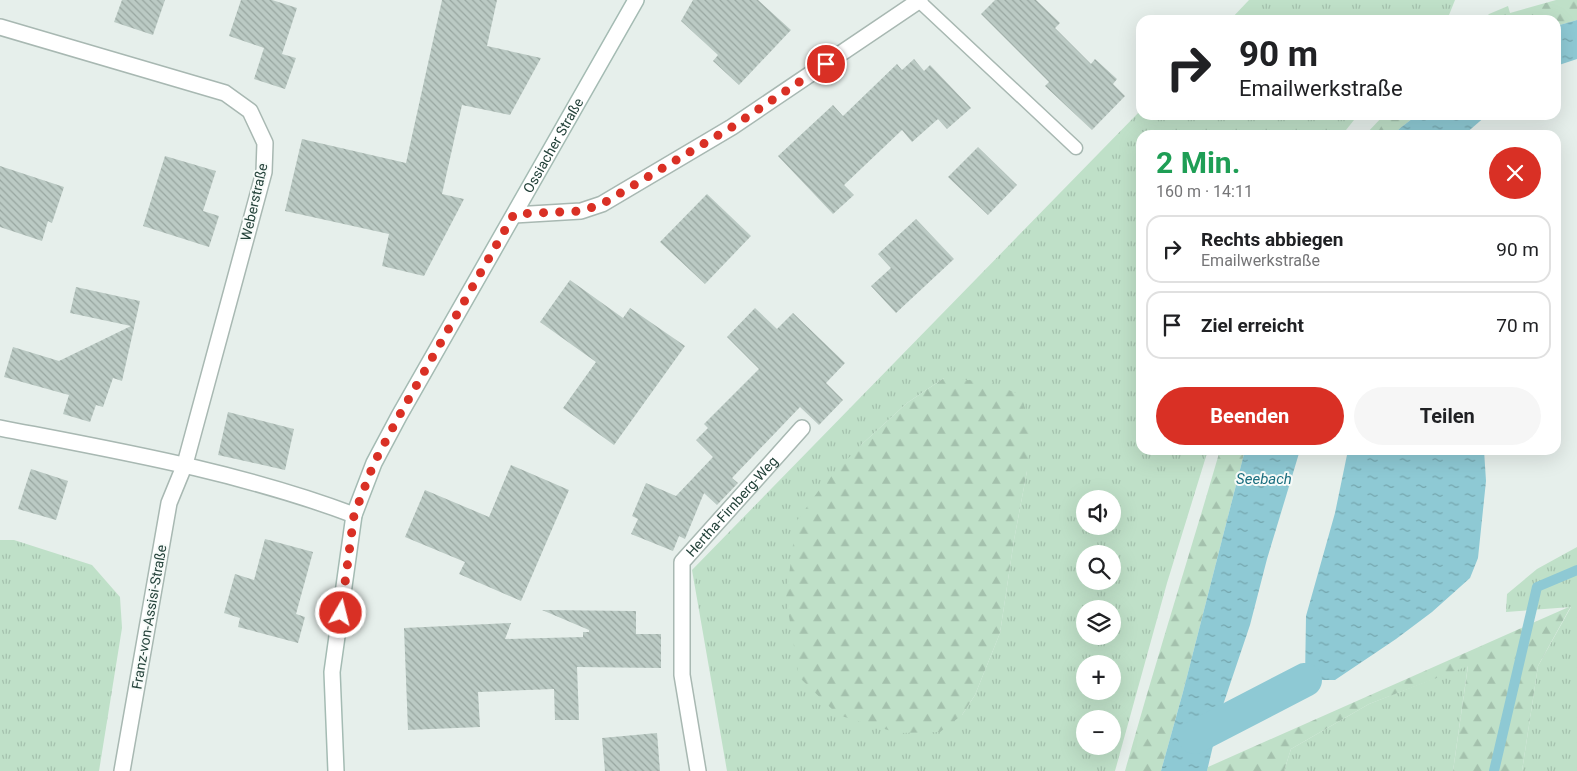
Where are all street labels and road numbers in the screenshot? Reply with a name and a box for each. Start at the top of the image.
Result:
street label: Ossiacher Straße [520,95,587,196]
street label: Weberstraße [237,162,271,242]
street label: Hertha-Firnberg-Weg [683,453,781,560]
street label: Franz-von-Assisi-Straße [128,543,170,691]

